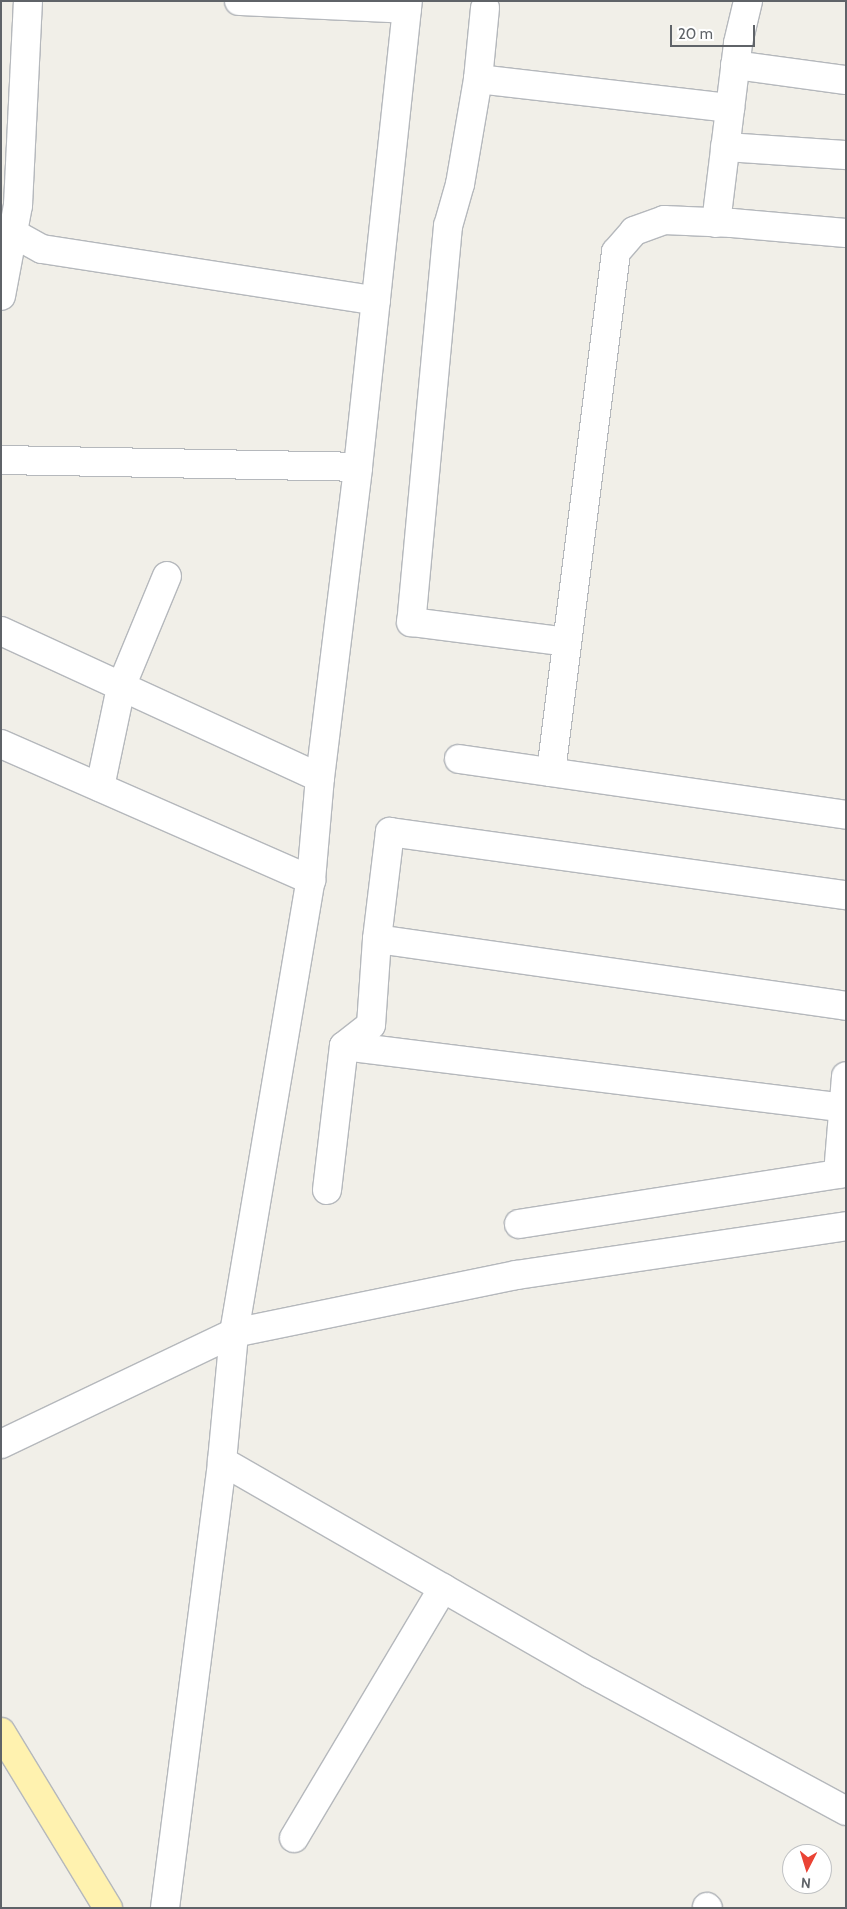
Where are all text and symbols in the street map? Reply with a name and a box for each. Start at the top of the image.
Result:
scale bar [672,15,757,47]
text: 20 m [678,25,713,43]
north arrow [782,1844,832,1894]
text: N [800,1874,811,1892]

